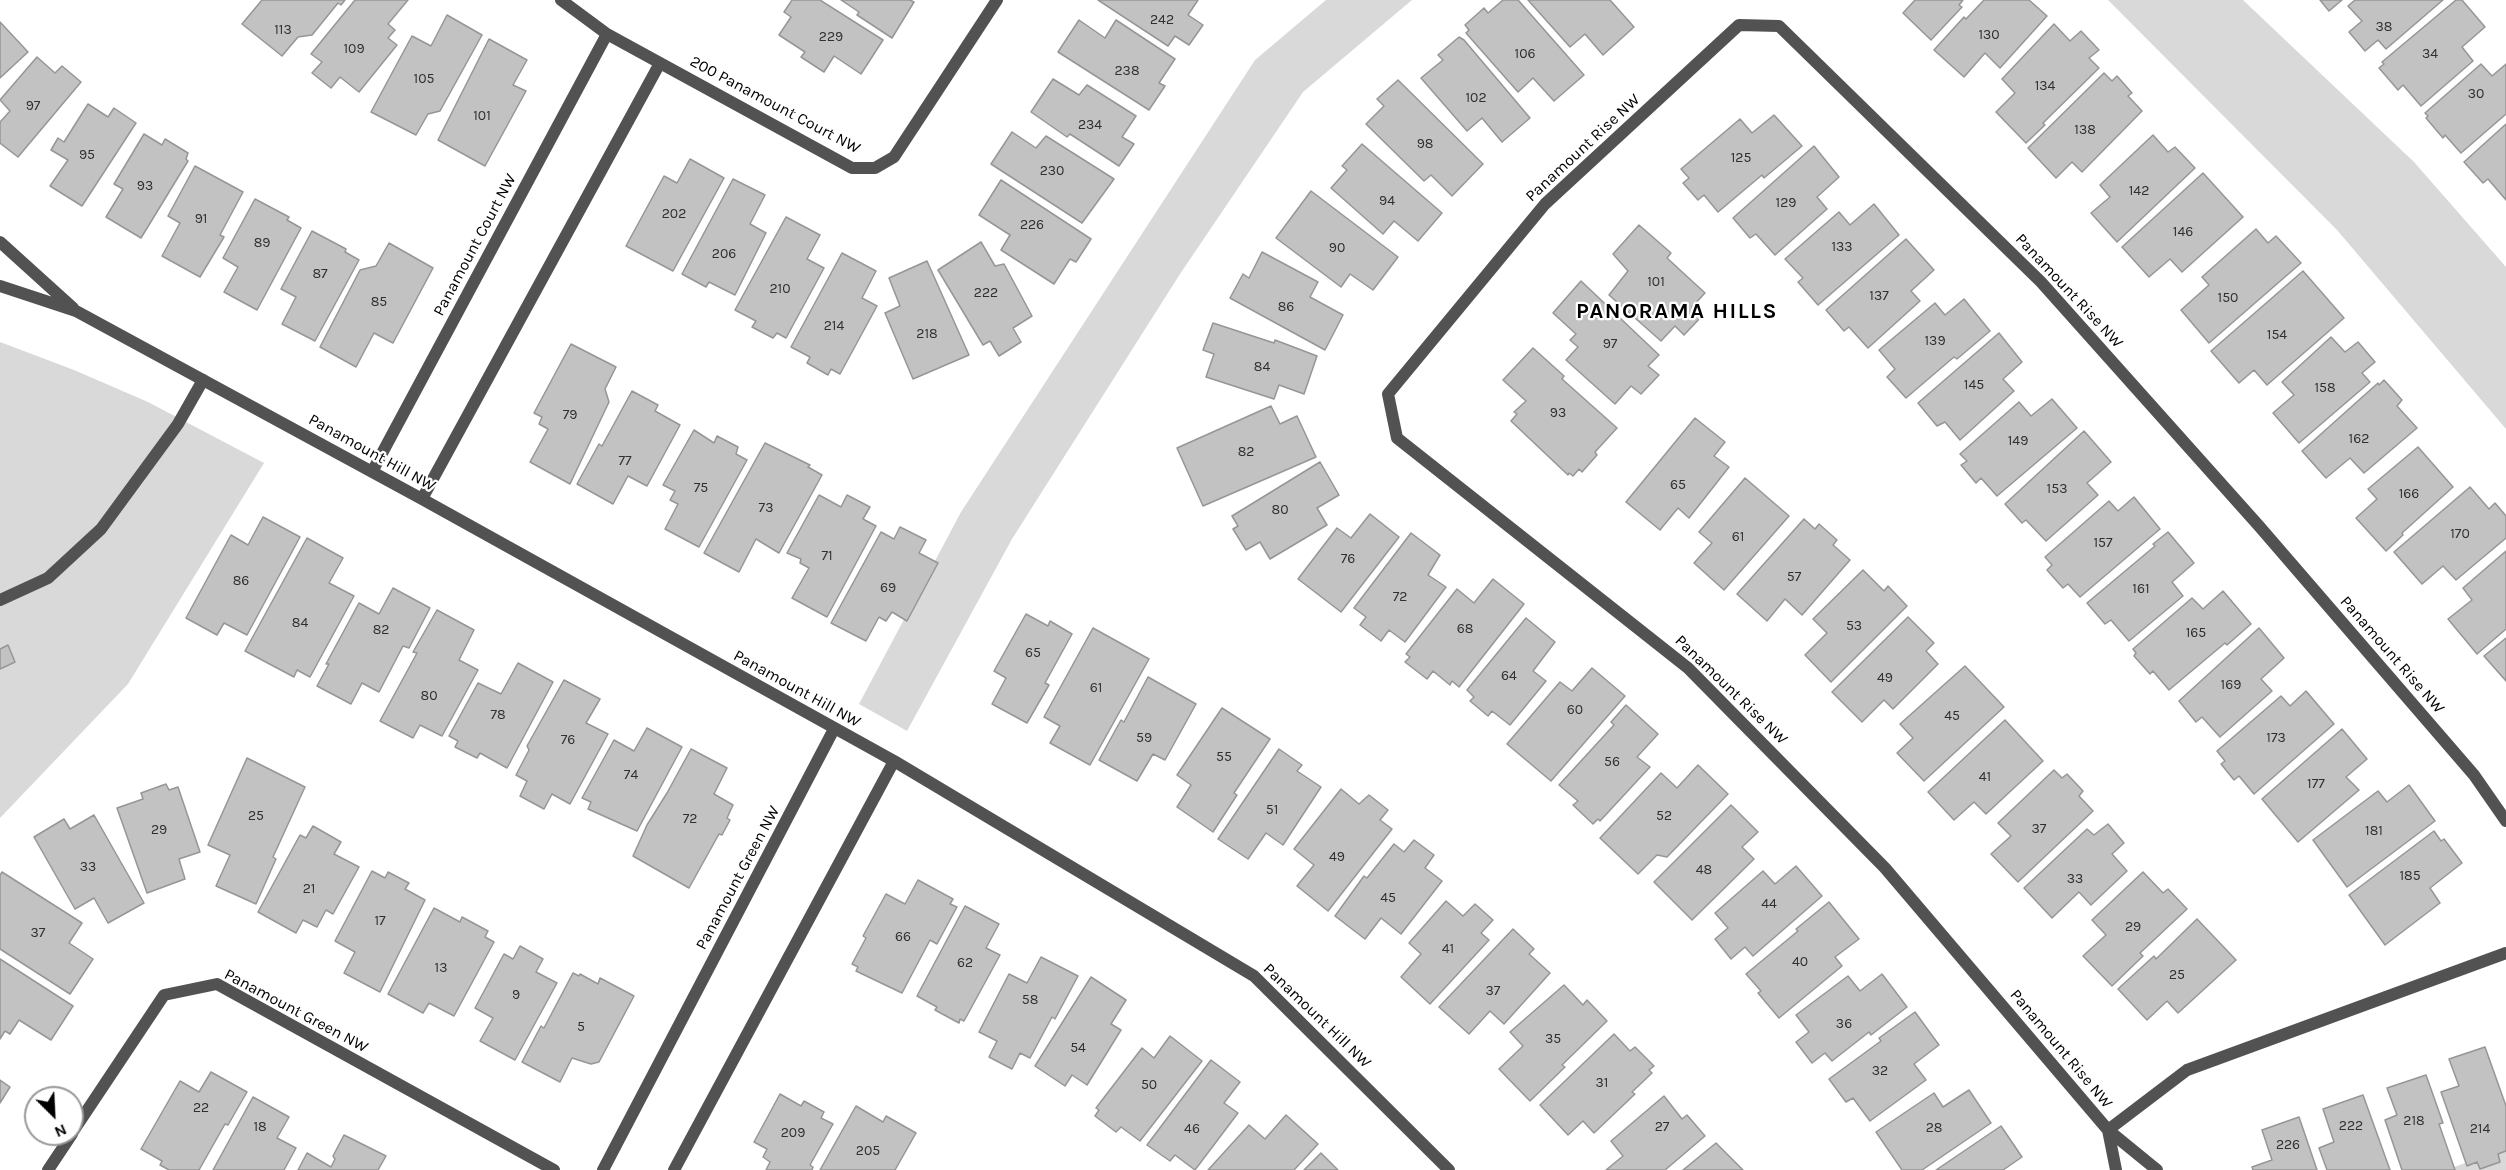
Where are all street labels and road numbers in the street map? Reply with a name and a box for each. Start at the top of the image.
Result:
street label: 200 Panamount Court NW [687,52,863,158]
street label: Panamount Rise NW [1522,90,1644,206]
street label: Panamount Court NW [429,171,521,319]
street label: Panamount Rise NW [2011,230,2127,352]
street label: Panamount Hill NW [305,410,439,496]
street label: Panamount Rise NW [2336,592,2448,718]
street label: Panamount Rise NW [1671,631,1791,749]
street label: Panamount Hill NW [730,646,864,732]
street label: Panamount Green NW [692,803,784,953]
street label: Panamount Hill NW [1259,960,1375,1072]
street label: Panamount Green NW [221,965,371,1057]
street label: Panamount Rise NW [2006,986,2116,1112]

